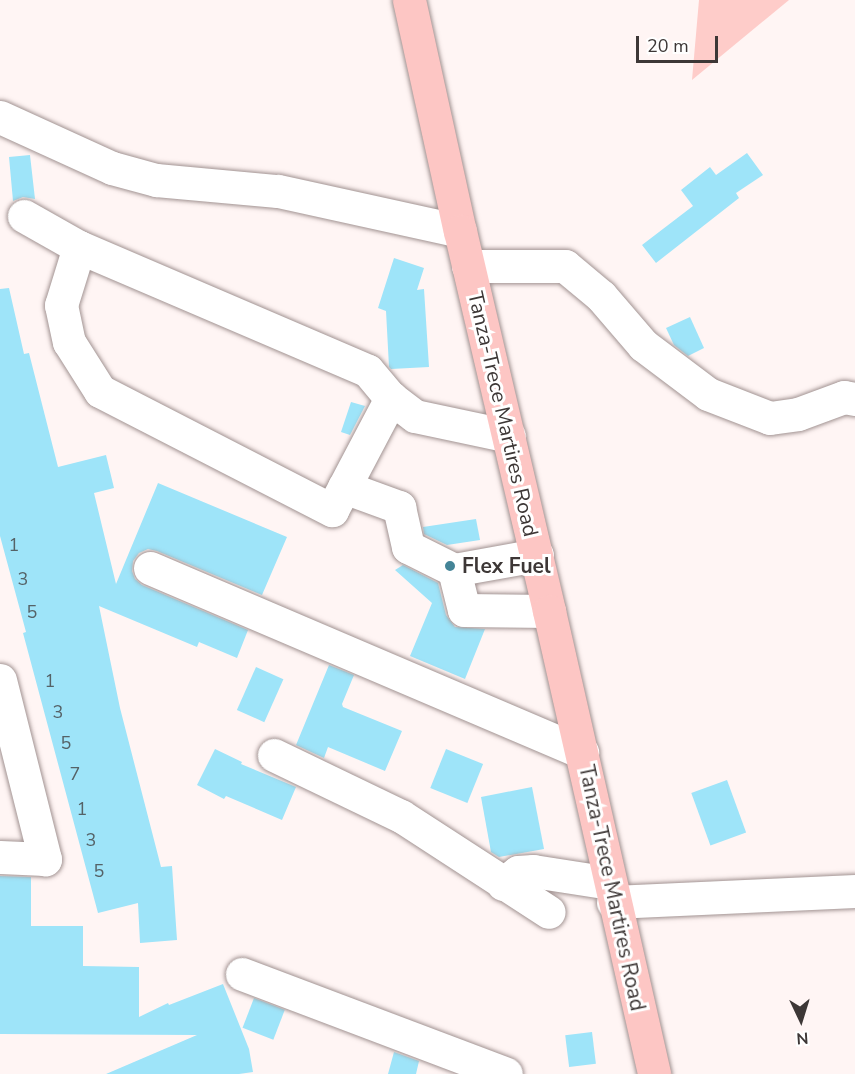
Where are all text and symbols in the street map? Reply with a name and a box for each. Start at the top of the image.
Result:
scale bar [639,24,722,62]
text: 20 m [647,34,689,58]
street label: Tanza-Trece Martires Road [463,289,543,539]
house number: 1 [9,534,19,556]
place label: Flex Fuel [462,553,551,579]
marker: Flex Fuel [443,559,457,573]
house number: 3 [18,568,28,590]
house number: 5 [27,601,37,623]
house number: 1 [45,670,55,692]
house number: 3 [53,701,63,723]
house number: 5 [61,732,71,754]
house number: 7 [70,763,80,785]
street label: Tanza-Trece Martires Road [574,763,650,1013]
house number: 1 [77,798,87,820]
house number: 3 [86,829,96,851]
house number: 5 [94,860,104,882]
north arrow [771,990,831,1050]
text: N [796,1027,809,1049]

